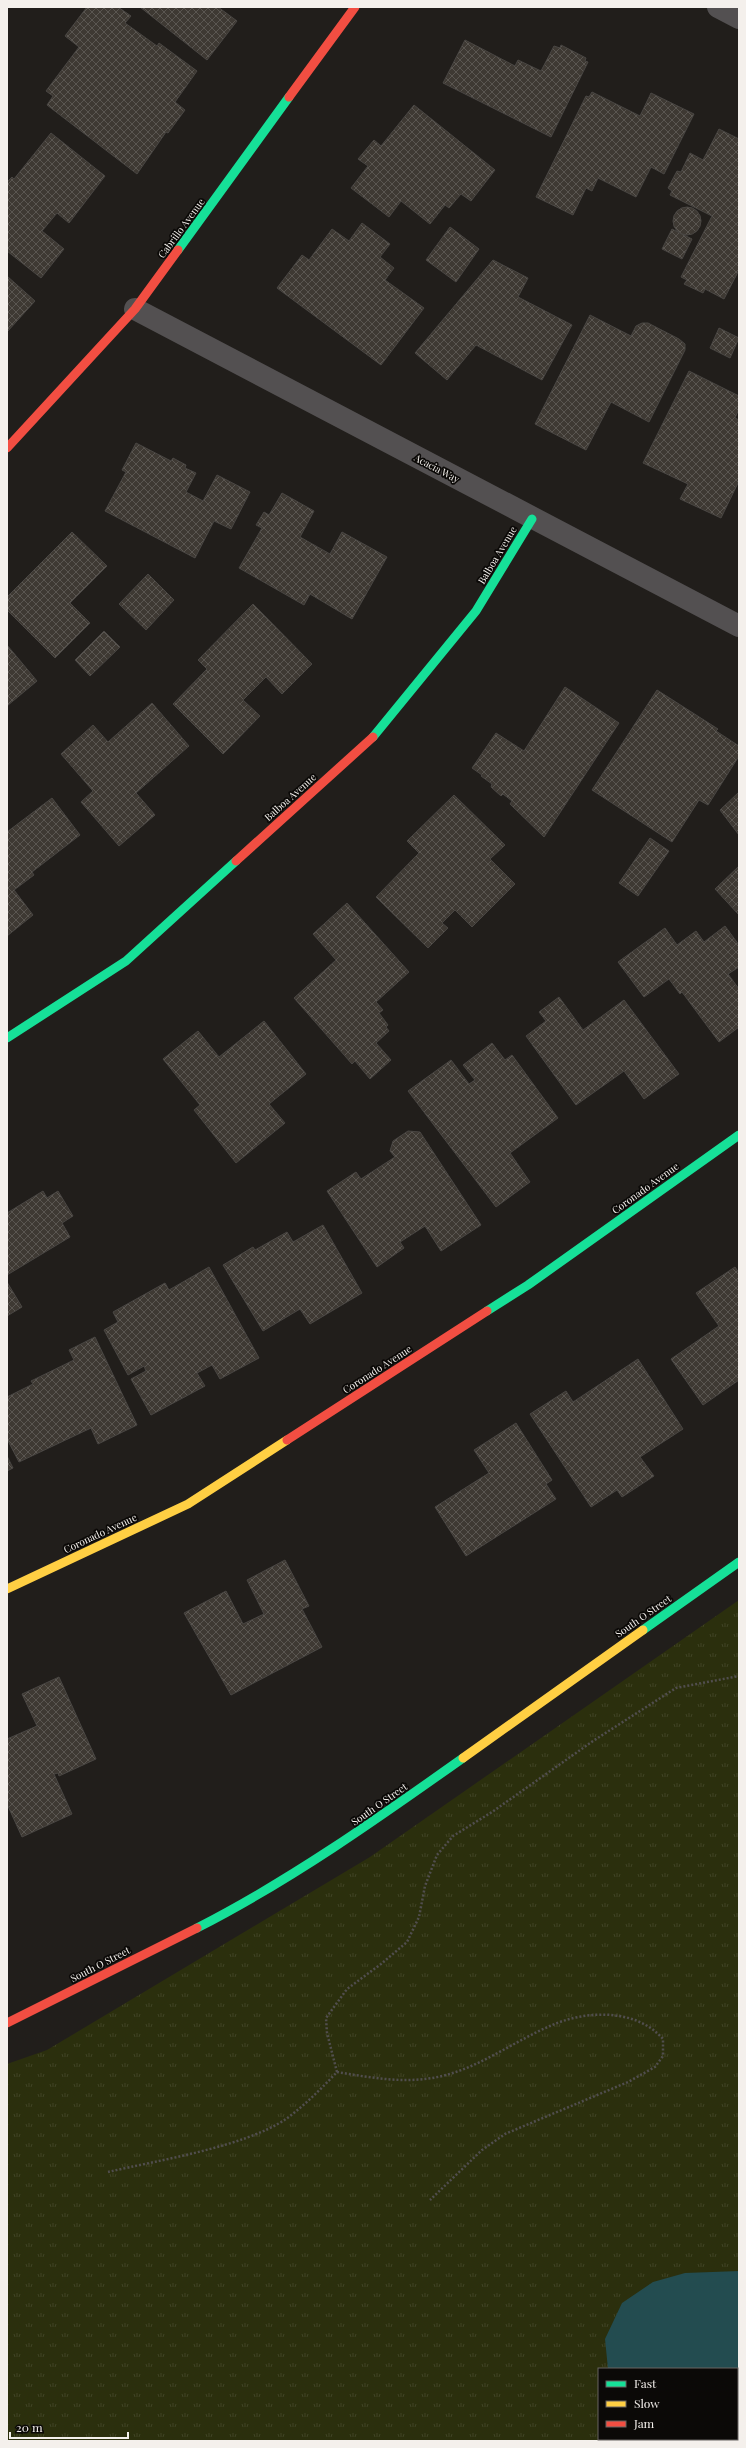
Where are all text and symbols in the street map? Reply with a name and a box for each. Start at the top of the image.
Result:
street label: Cabrillo Avenue [154,195,208,261]
street label: Acacia Way [411,450,462,486]
street label: Balboa Avenue [474,523,520,587]
street label: Balboa Avenue [261,770,319,824]
street label: Coronado Avenue [609,1159,681,1217]
street label: Coronado Avenue [340,1341,414,1397]
street label: Coronado Avenue [61,1510,139,1556]
street label: South O Street [612,1591,674,1640]
street label: South O Street [348,1779,410,1828]
street label: South O Street [68,1943,133,1985]
legend [598,2368,738,2440]
text: Fast [634,2375,657,2391]
text: Slow [634,2395,660,2411]
scale bar [10,2414,128,2440]
text: Jam [633,2415,655,2431]
text: 20 m [16,2419,43,2435]

